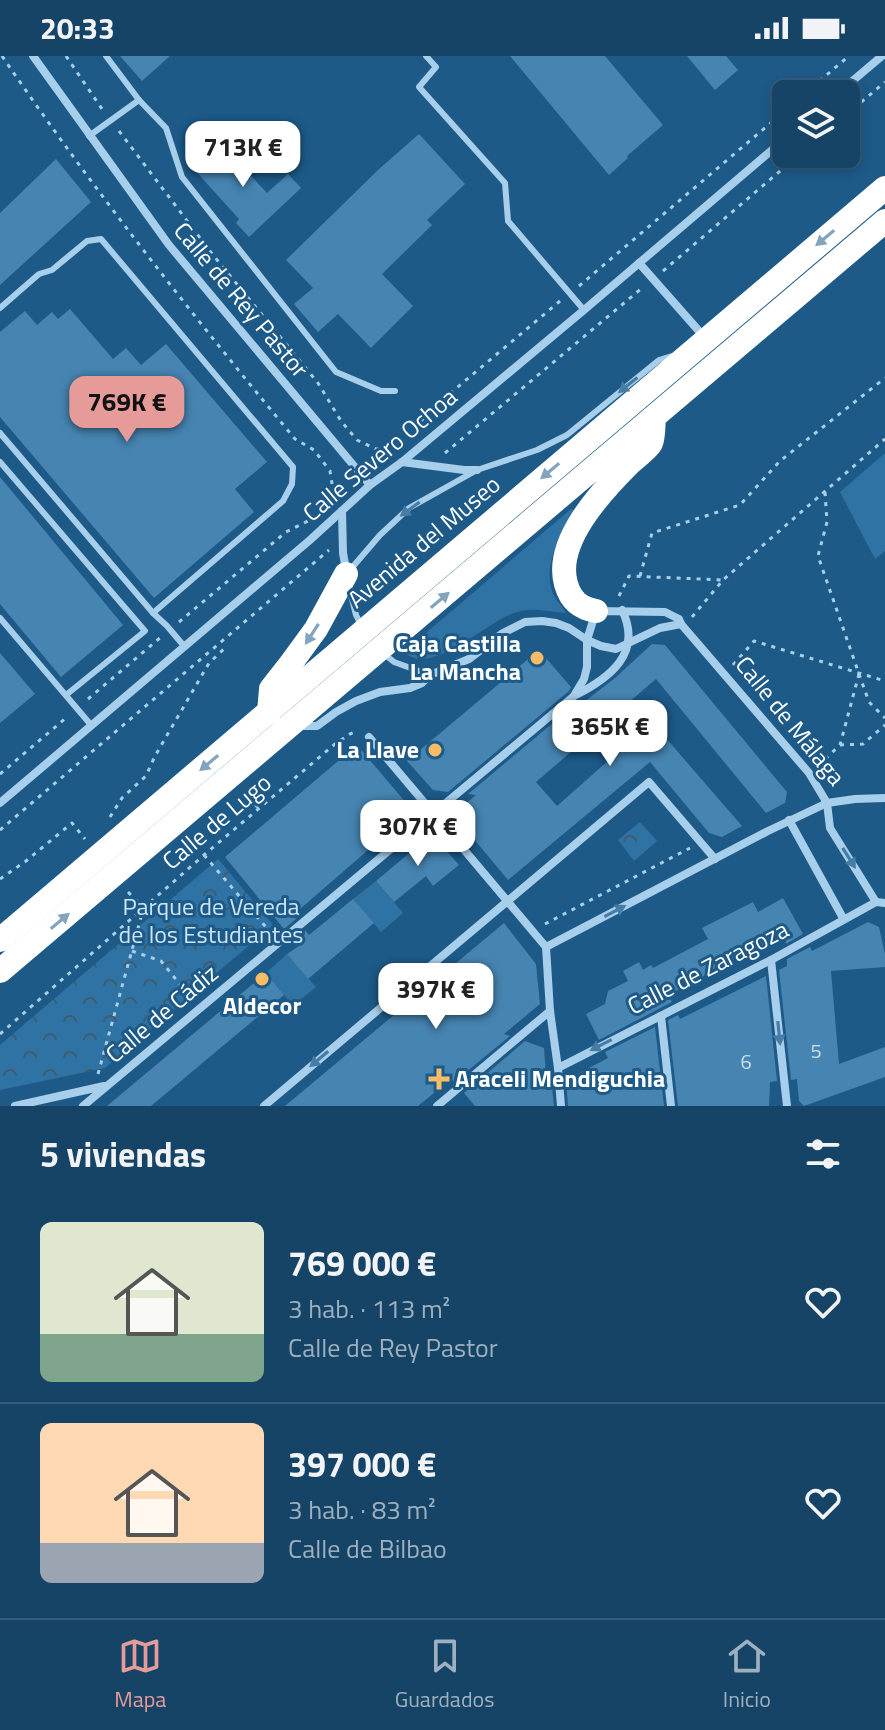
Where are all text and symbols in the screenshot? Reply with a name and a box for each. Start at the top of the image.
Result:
text: 20:33 [40,5,115,51]
map controls [772,80,860,168]
button: layers [772,80,860,168]
pin: 713K € [178,121,308,189]
text: 713K € [203,127,283,166]
street label: Calle de Rey Pastor [166,214,318,385]
one-way arrow [816,229,836,246]
pin: 769K € [62,376,192,444]
one-way arrow [618,376,638,393]
street label: Calle Severo Ochoa [294,379,464,530]
text: 769K € [87,382,167,421]
one-way arrow [540,462,560,479]
street label: Avenida del Museo [339,466,508,616]
one-way arrow [399,501,420,516]
one-way arrow [429,592,449,609]
one-way arrow [306,623,320,645]
place label: Caja Castilla La Mancha [395,625,521,689]
street label: Calle de Málaga [727,648,854,793]
marker: Caja Castilla La Mancha [528,649,546,667]
pin: 365K € [545,700,675,768]
text: 365K € [570,706,650,745]
place label: La Llave [336,731,419,767]
marker: La Llave [426,741,444,759]
one-way arrow [199,754,219,771]
street label: Calle de Lugo [154,765,279,878]
pin: 307K € [353,800,483,868]
text: 307K € [378,806,458,845]
one-way arrow [841,847,855,869]
park label: Parque de Vereda de los Estudiantes [119,888,303,952]
one-way arrow [603,904,626,918]
street label: Calle de Zaragoza [621,911,794,1023]
one-way arrow [50,913,70,930]
street label: Calle de Cádiz [97,955,226,1071]
pin: 397K € [371,963,501,1031]
text: 397K € [396,969,476,1008]
marker: Aldecor [253,970,271,988]
place label: Aldecor [223,987,301,1023]
one-way arrow [773,1021,786,1046]
house number: 5 [810,1035,822,1066]
one-way arrow [590,1039,613,1052]
house number: 6 [740,1046,752,1077]
one-way arrow [310,1050,330,1067]
place label: Araceli Mendiguchia [455,1060,665,1096]
marker: Araceli Mendiguchia [430,1070,448,1088]
text: 5 viviendas [40,1128,206,1180]
icon: filters [801,1132,845,1176]
text: 769 000 € [288,1237,436,1289]
icon: home [104,1254,200,1350]
icon: heart [801,1280,845,1324]
text: 3 hab. · 113 m² [288,1289,450,1328]
text: Calle de Rey Pastor [288,1328,498,1367]
text: 397 000 € [288,1438,436,1490]
icon: home [104,1455,200,1551]
icon: heart [801,1481,845,1525]
text: 3 hab. · 83 m² [288,1490,436,1529]
text: Calle de Bilbao [288,1529,447,1568]
tab: Mapa [114,1634,166,1716]
tab: Guardados [395,1634,494,1716]
tab: Inicio [723,1634,771,1716]

